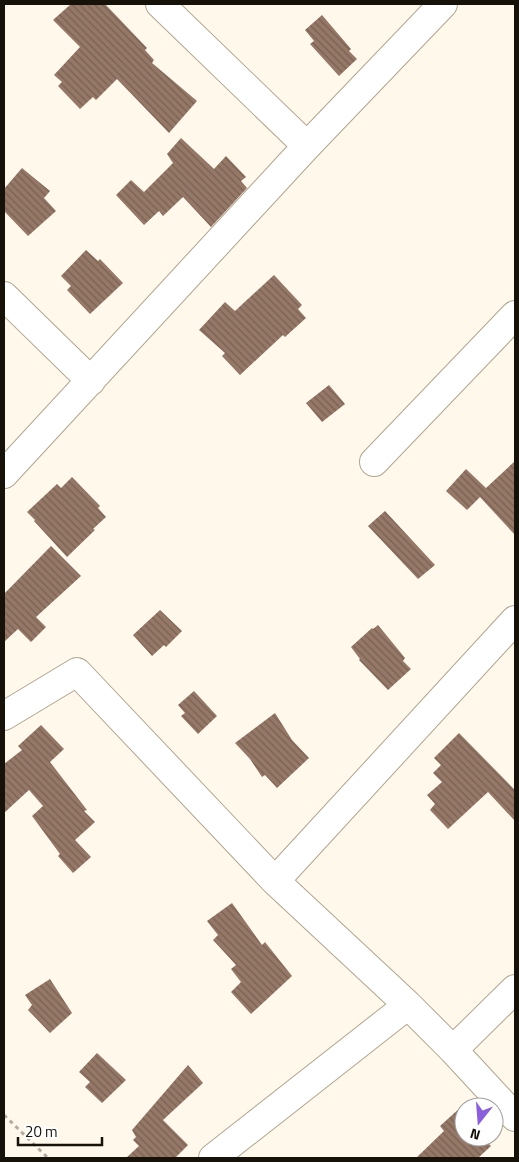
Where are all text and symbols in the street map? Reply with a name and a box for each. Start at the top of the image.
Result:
north arrow [454,1097,504,1147]
scale bar [18,1114,101,1146]
text: 20 m [25,1120,58,1143]
text: N [467,1123,483,1146]

